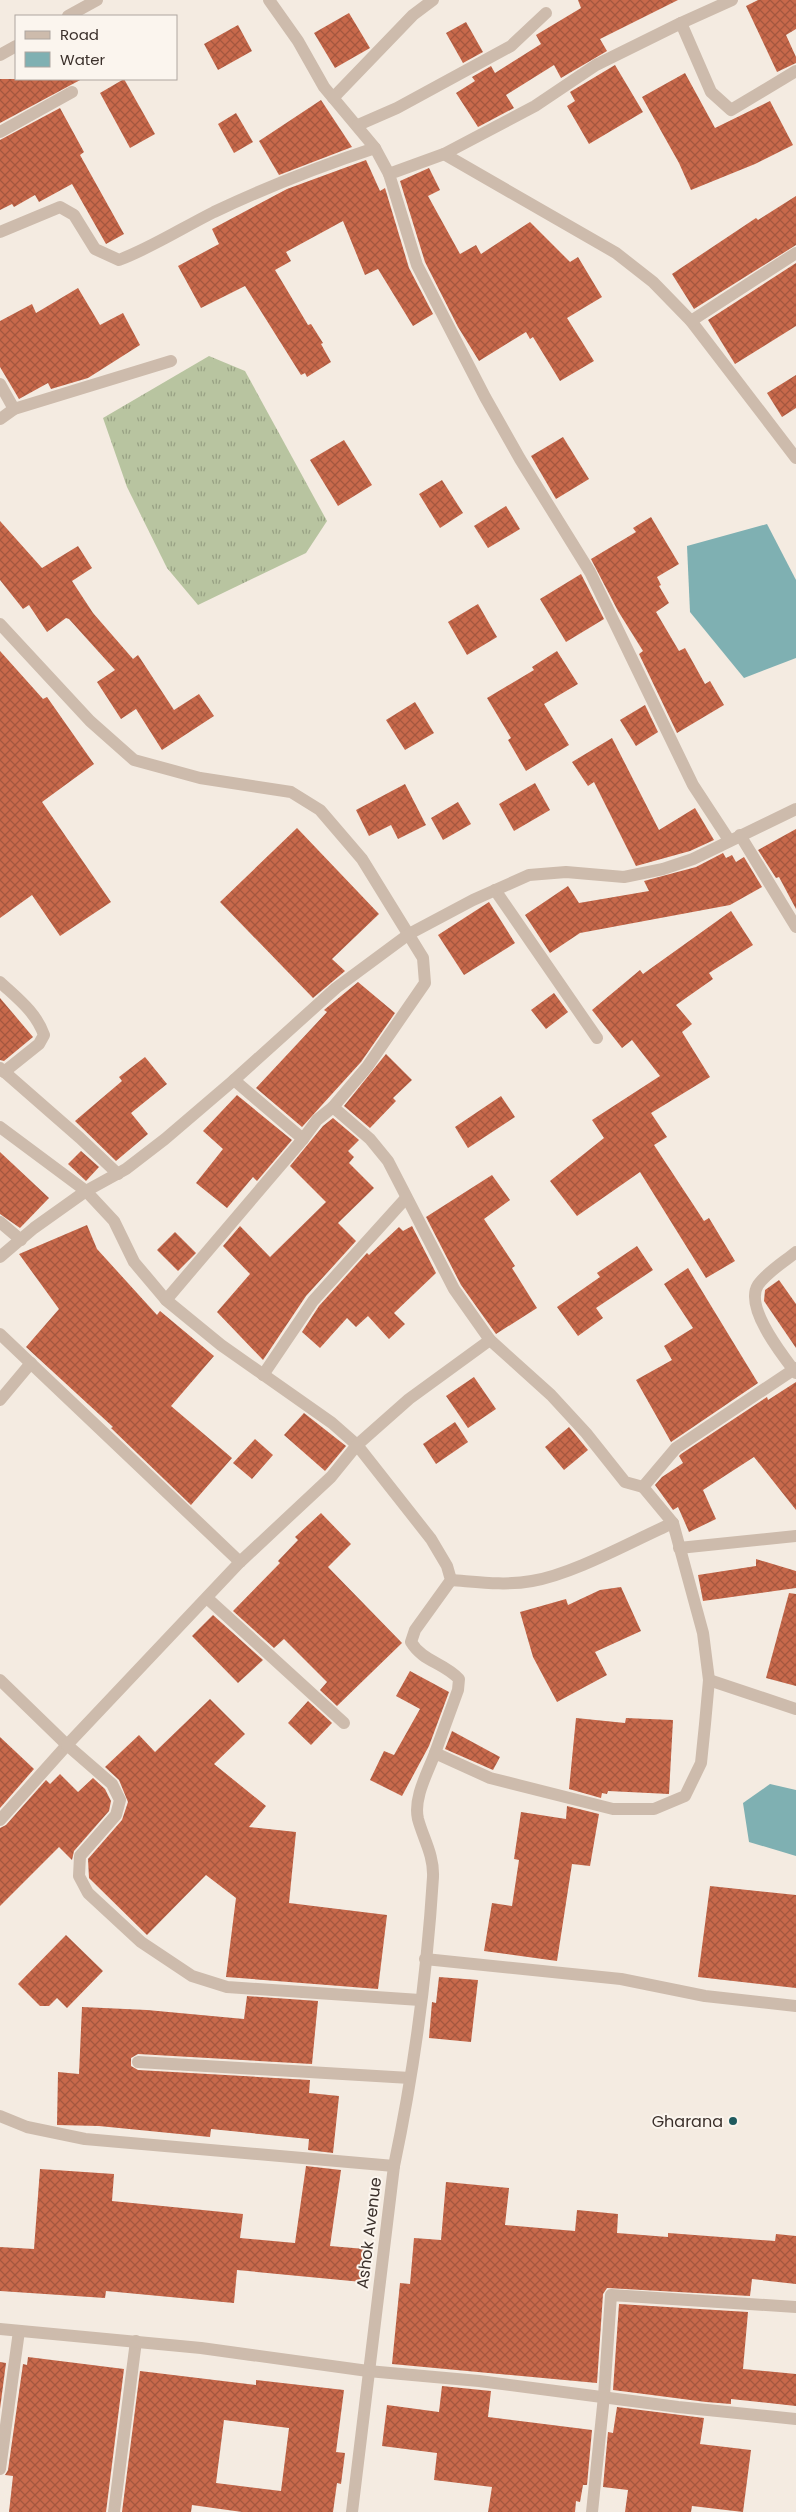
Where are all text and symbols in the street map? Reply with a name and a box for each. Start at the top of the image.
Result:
legend [15,15,178,80]
text: Road [60,24,99,45]
text: Water [60,49,106,70]
place label: Gharana [652,2110,723,2133]
marker: Gharana [727,2115,739,2127]
street label: Ashok Avenue [351,2176,387,2290]

